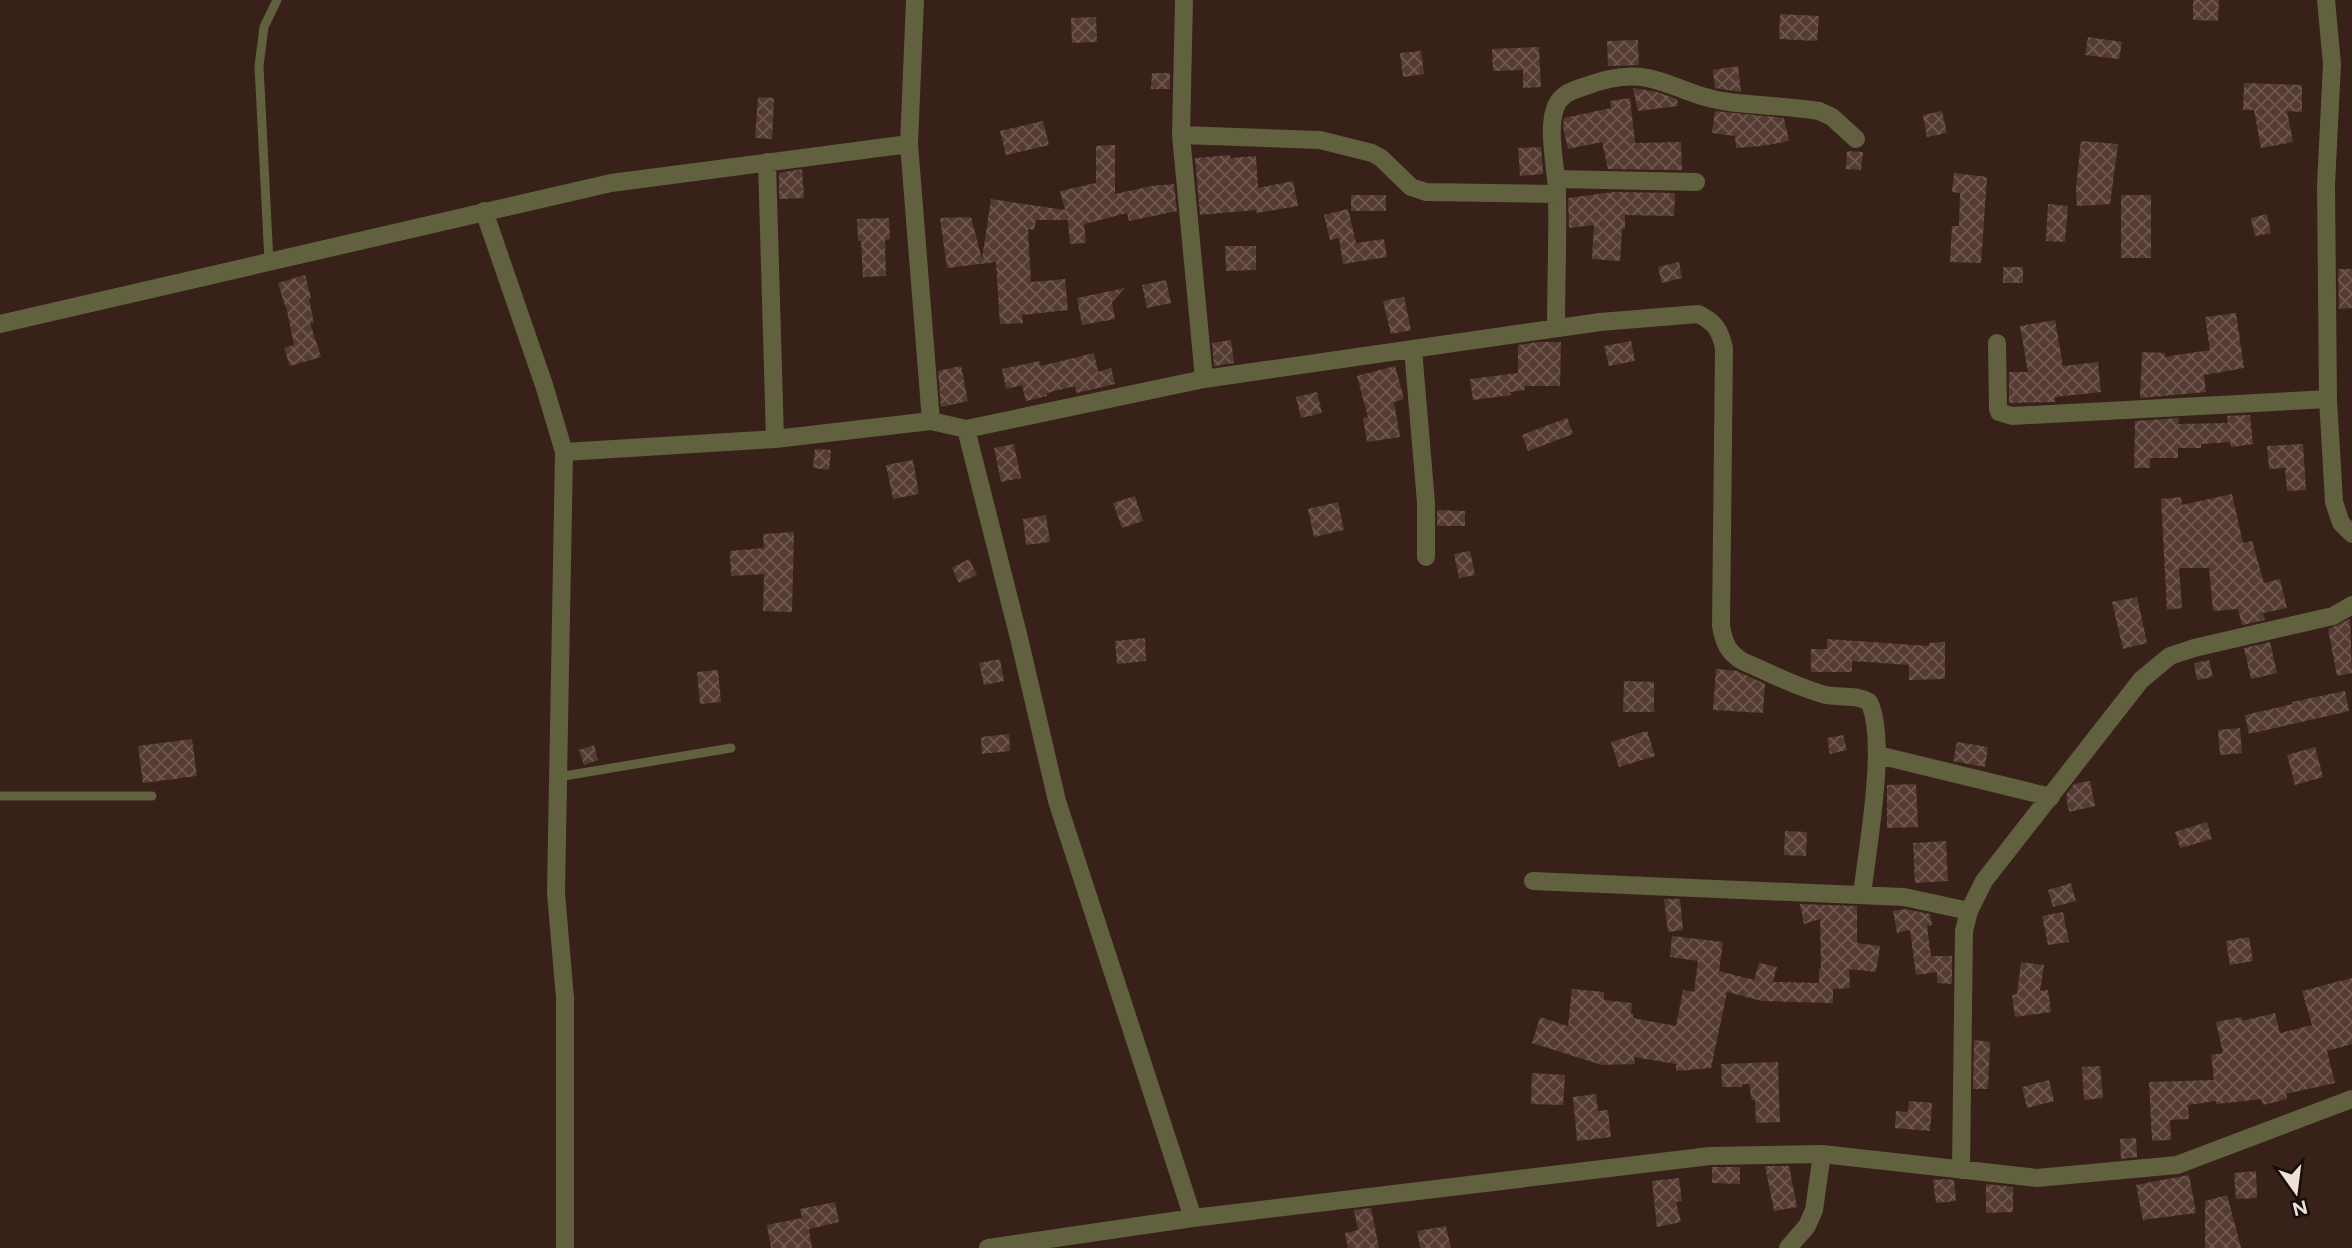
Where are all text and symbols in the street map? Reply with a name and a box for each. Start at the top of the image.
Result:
north arrow [2261,1157,2331,1227]
text: N [2290,1195,2310,1221]

